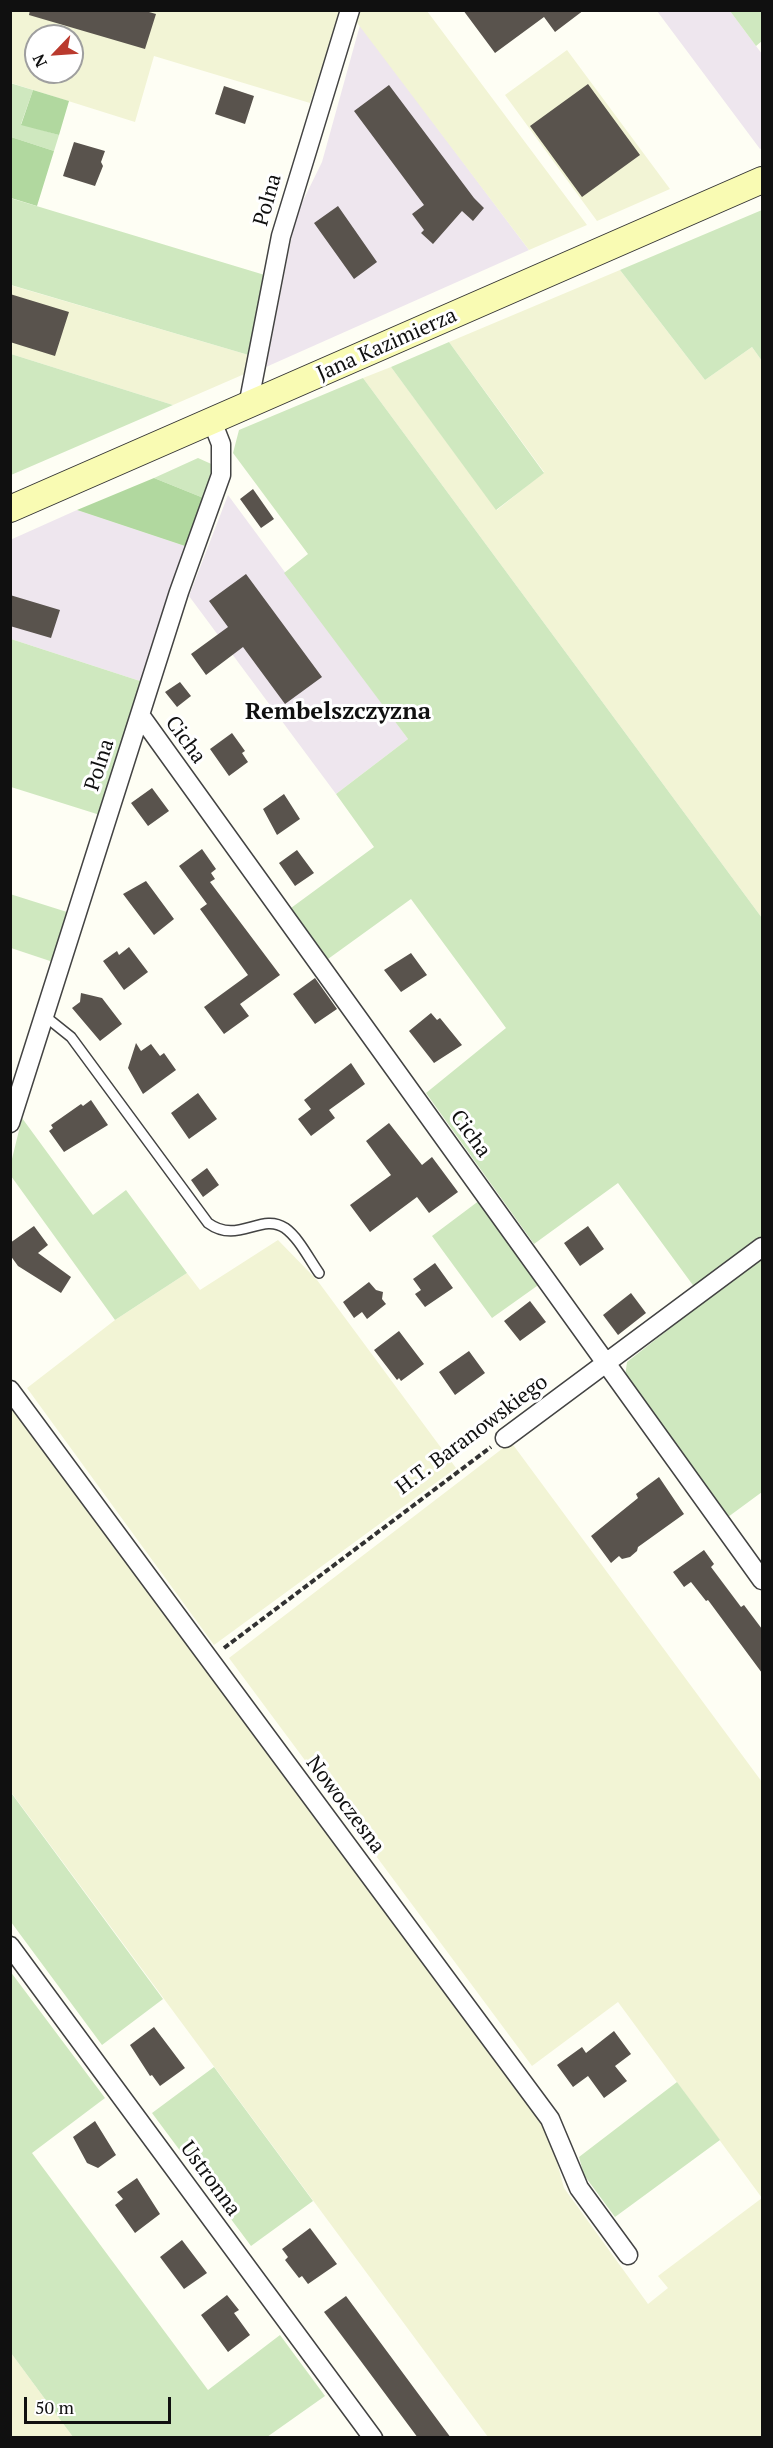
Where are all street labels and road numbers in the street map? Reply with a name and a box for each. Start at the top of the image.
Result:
street label: Polna [249,171,287,229]
street label: Jana Kazimierza [313,303,461,387]
street label: Cicha [159,711,211,769]
street label: Polna [80,736,120,794]
street label: Cicha [444,1105,496,1163]
street label: H.T. Baranowskiego [391,1370,553,1500]
street label: Nowoczesna [300,1751,390,1859]
street label: Ustronna [174,2137,246,2221]

